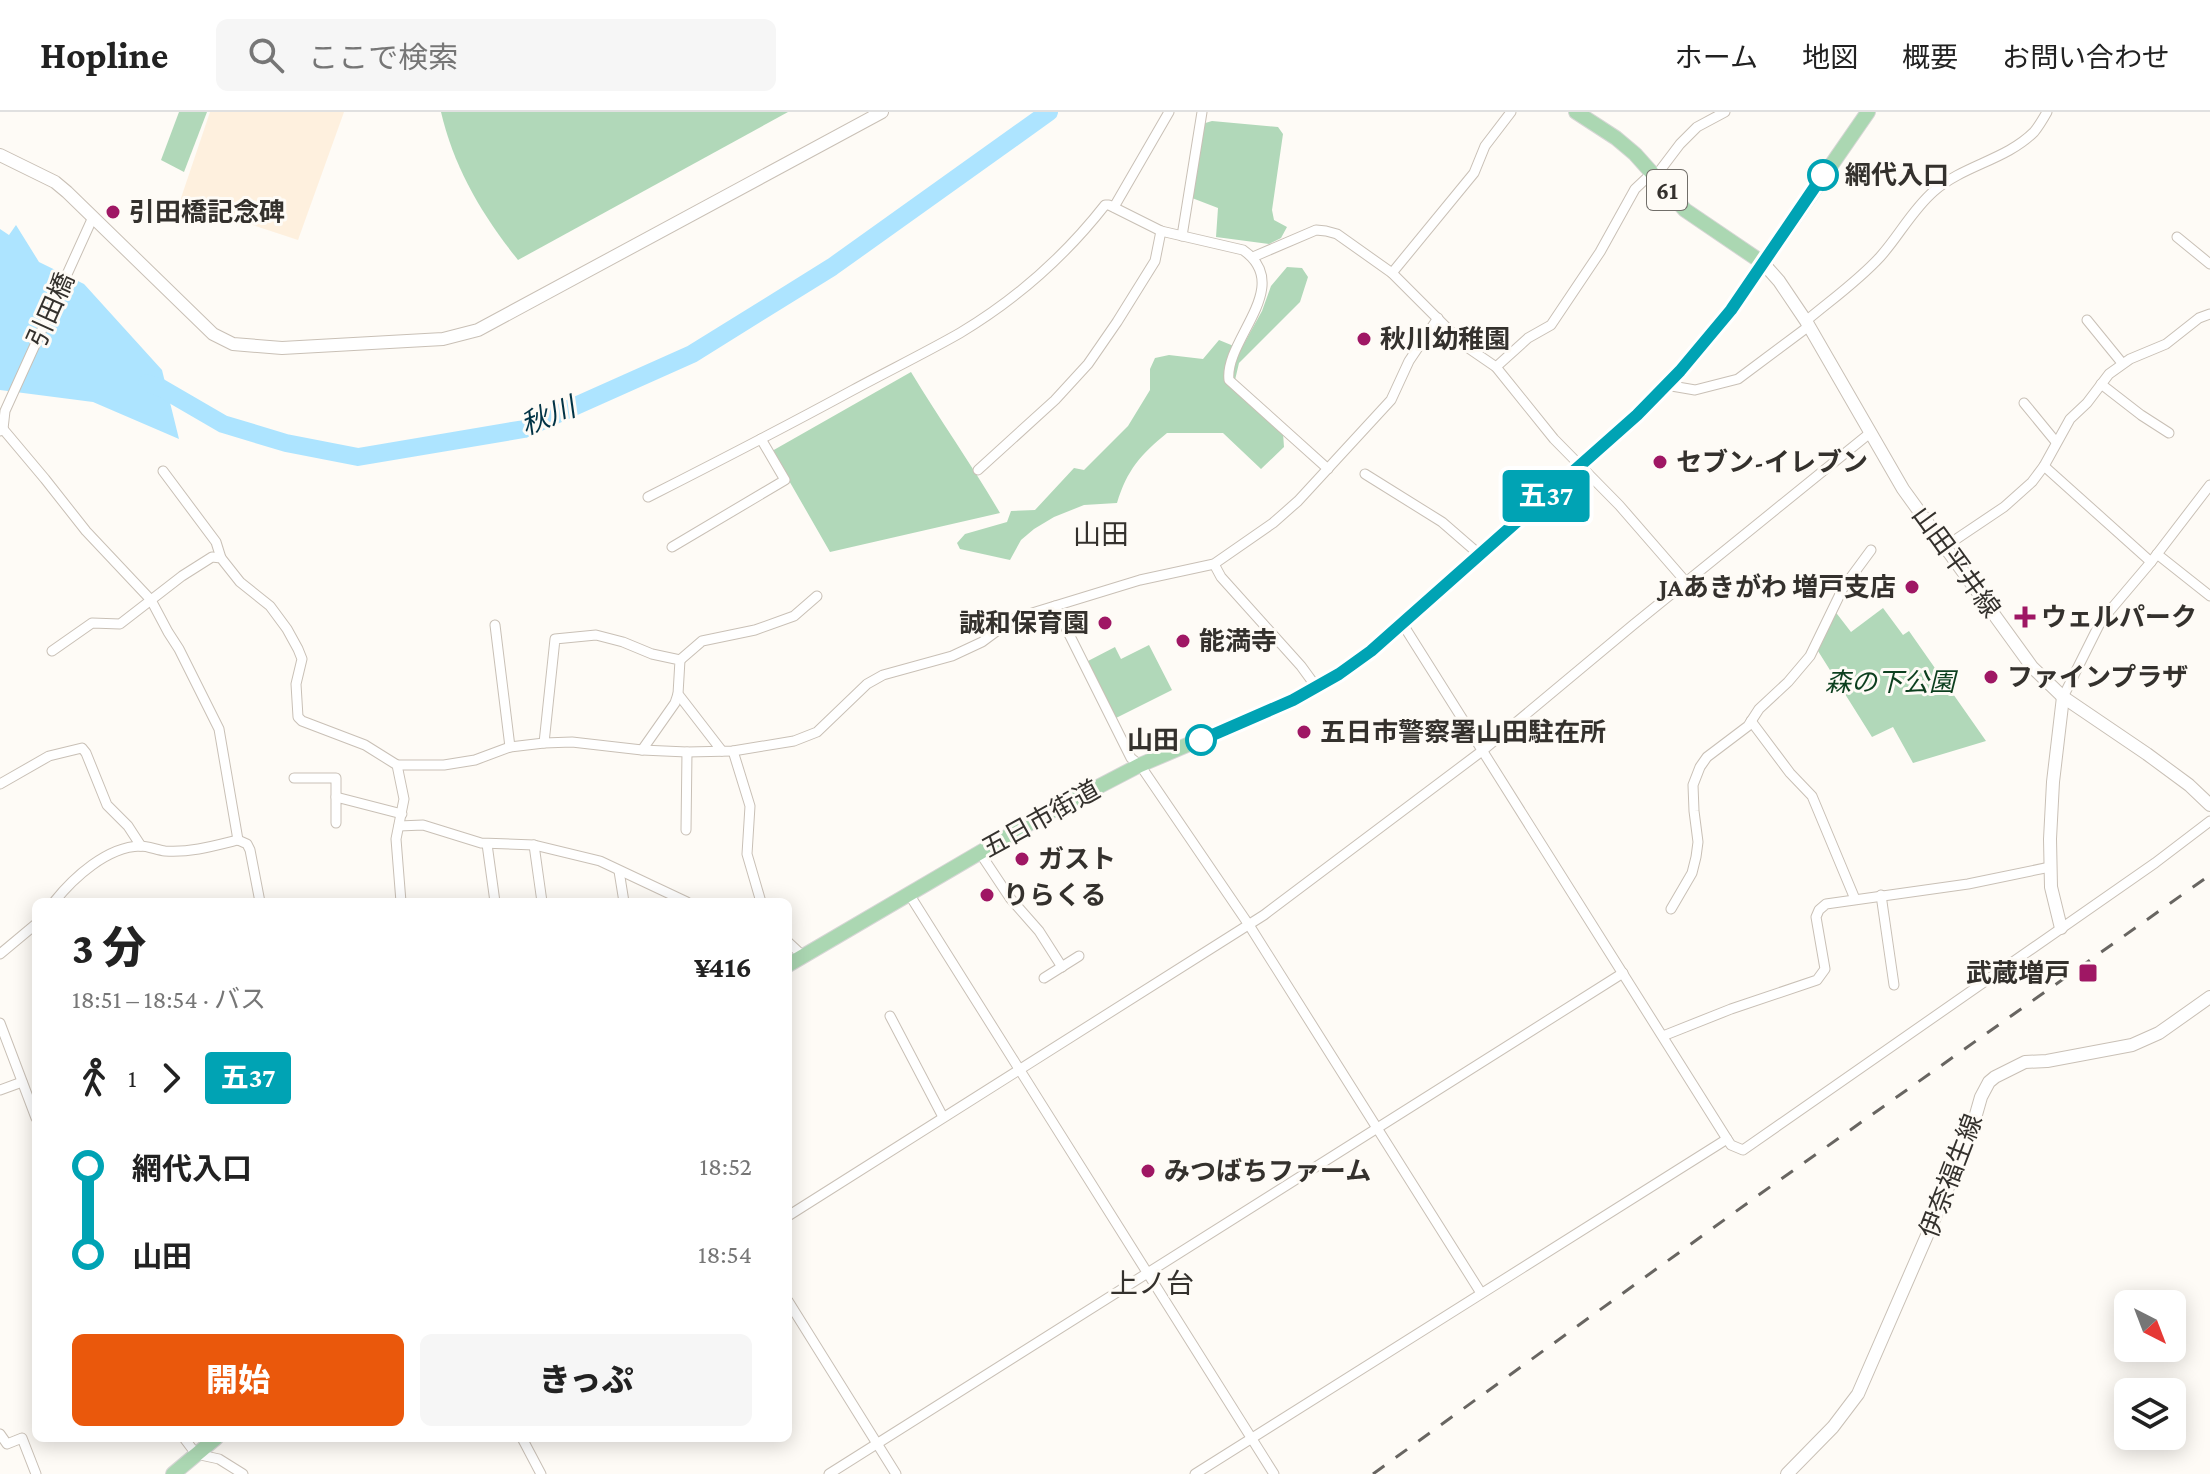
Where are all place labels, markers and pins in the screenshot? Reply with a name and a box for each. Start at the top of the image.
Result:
marker: 網代入口 [1808,160,1838,190]
place label: 網代入口 [1845,161,1949,190]
place label: 引田橋記念碑 [129,198,285,227]
marker: 引田橋記念碑 [104,203,122,221]
place label: 秋川幼稚園 [1380,325,1510,354]
marker: 秋川幼稚園 [1355,330,1373,348]
place label: セブン-イレブン [1676,448,1868,477]
marker: セブン-イレブン [1651,453,1669,471]
place label: JAあきがわ 増戸支店 [1656,573,1896,602]
marker: JAあきがわ 増戸支店 [1903,578,1921,596]
place label: ウェルパーク [2041,603,2197,632]
marker: ウェルパーク [2016,608,2034,626]
place label: 誠和保育園 [959,609,1089,638]
marker: 誠和保育園 [1096,614,1114,632]
place label: 能満寺 [1199,627,1277,656]
marker: 能満寺 [1174,632,1192,650]
place label: ファインプラザ [2007,663,2188,692]
marker: ファインプラザ [1982,668,2000,686]
place label: 五日市警察署山田駐在所 [1320,718,1606,747]
marker: 五日市警察署山田駐在所 [1295,723,1313,741]
marker: 山田 [1186,725,1216,755]
place label: 山田 [1127,726,1179,755]
place label: ガスト [1038,845,1116,874]
marker: ガスト [1013,850,1031,868]
place label: りらくる [1003,881,1106,910]
marker: りらくる [978,886,996,904]
place label: 武蔵増戸 [1966,959,2070,988]
marker: 武蔵増戸 [2077,962,2099,984]
place label: みつばちファーム [1164,1157,1371,1186]
marker: みつばちファーム [1139,1162,1157,1180]

